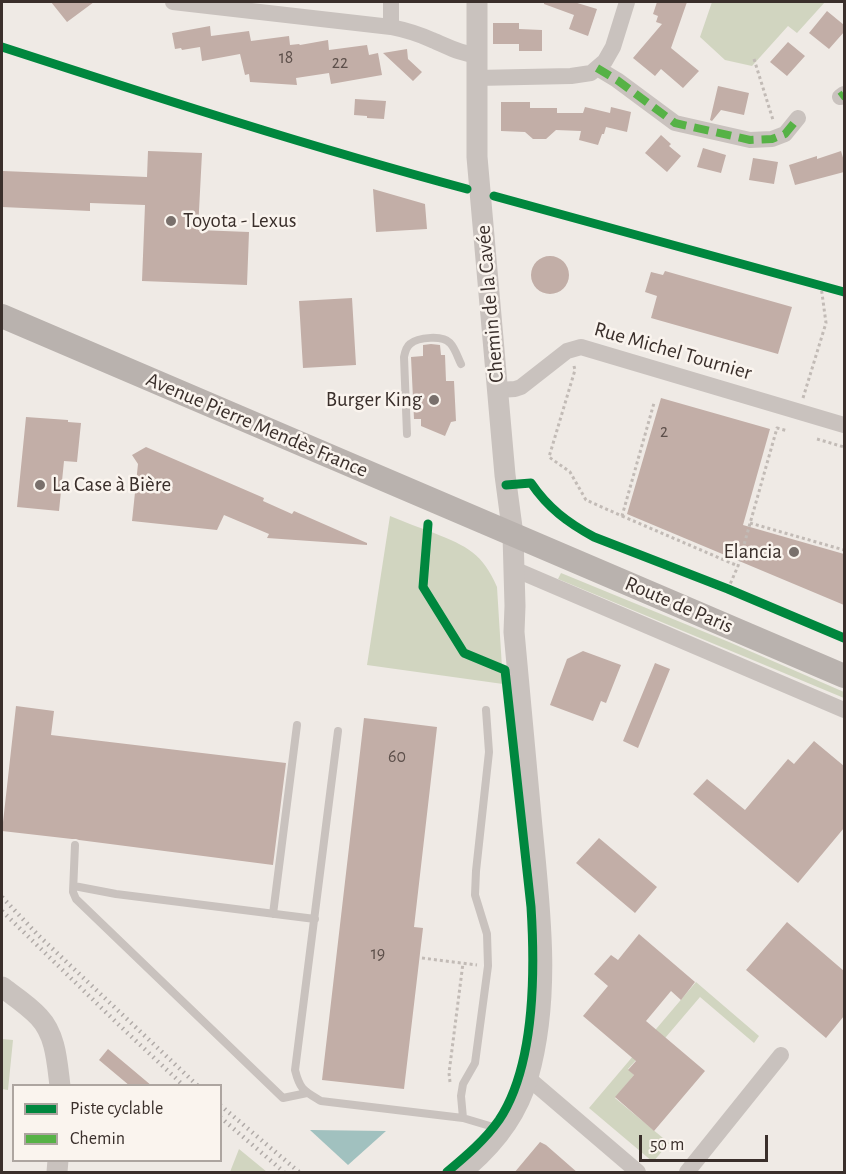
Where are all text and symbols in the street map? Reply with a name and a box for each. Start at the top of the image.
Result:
house number: 18 [279,47,293,69]
house number: 22 [332,52,348,74]
place label: Toyota - Lexus [183,208,296,234]
marker: Toyota - Lexus [164,214,178,228]
street label: Chemin de la Cavée [471,224,509,384]
street label: Rue Michel Tournier [591,316,755,386]
street label: Avenue Pierre Mendès France [142,367,372,483]
place label: Burger King [326,387,422,413]
marker: Burger King [427,393,441,407]
house number: 2 [660,421,668,443]
place label: La Case à Bière [52,472,171,498]
marker: La Case à Bière [33,478,47,492]
place label: Elancia [724,539,782,565]
marker: Elancia [787,545,801,559]
street label: Route de Paris [621,571,737,639]
house number: 60 [388,746,406,768]
house number: 19 [371,943,385,965]
legend [12,1084,222,1162]
text: Piste cyclable [70,1100,163,1118]
scale bar [642,1123,771,1161]
text: Chemin [70,1130,125,1148]
text: 50 m [650,1136,684,1154]

